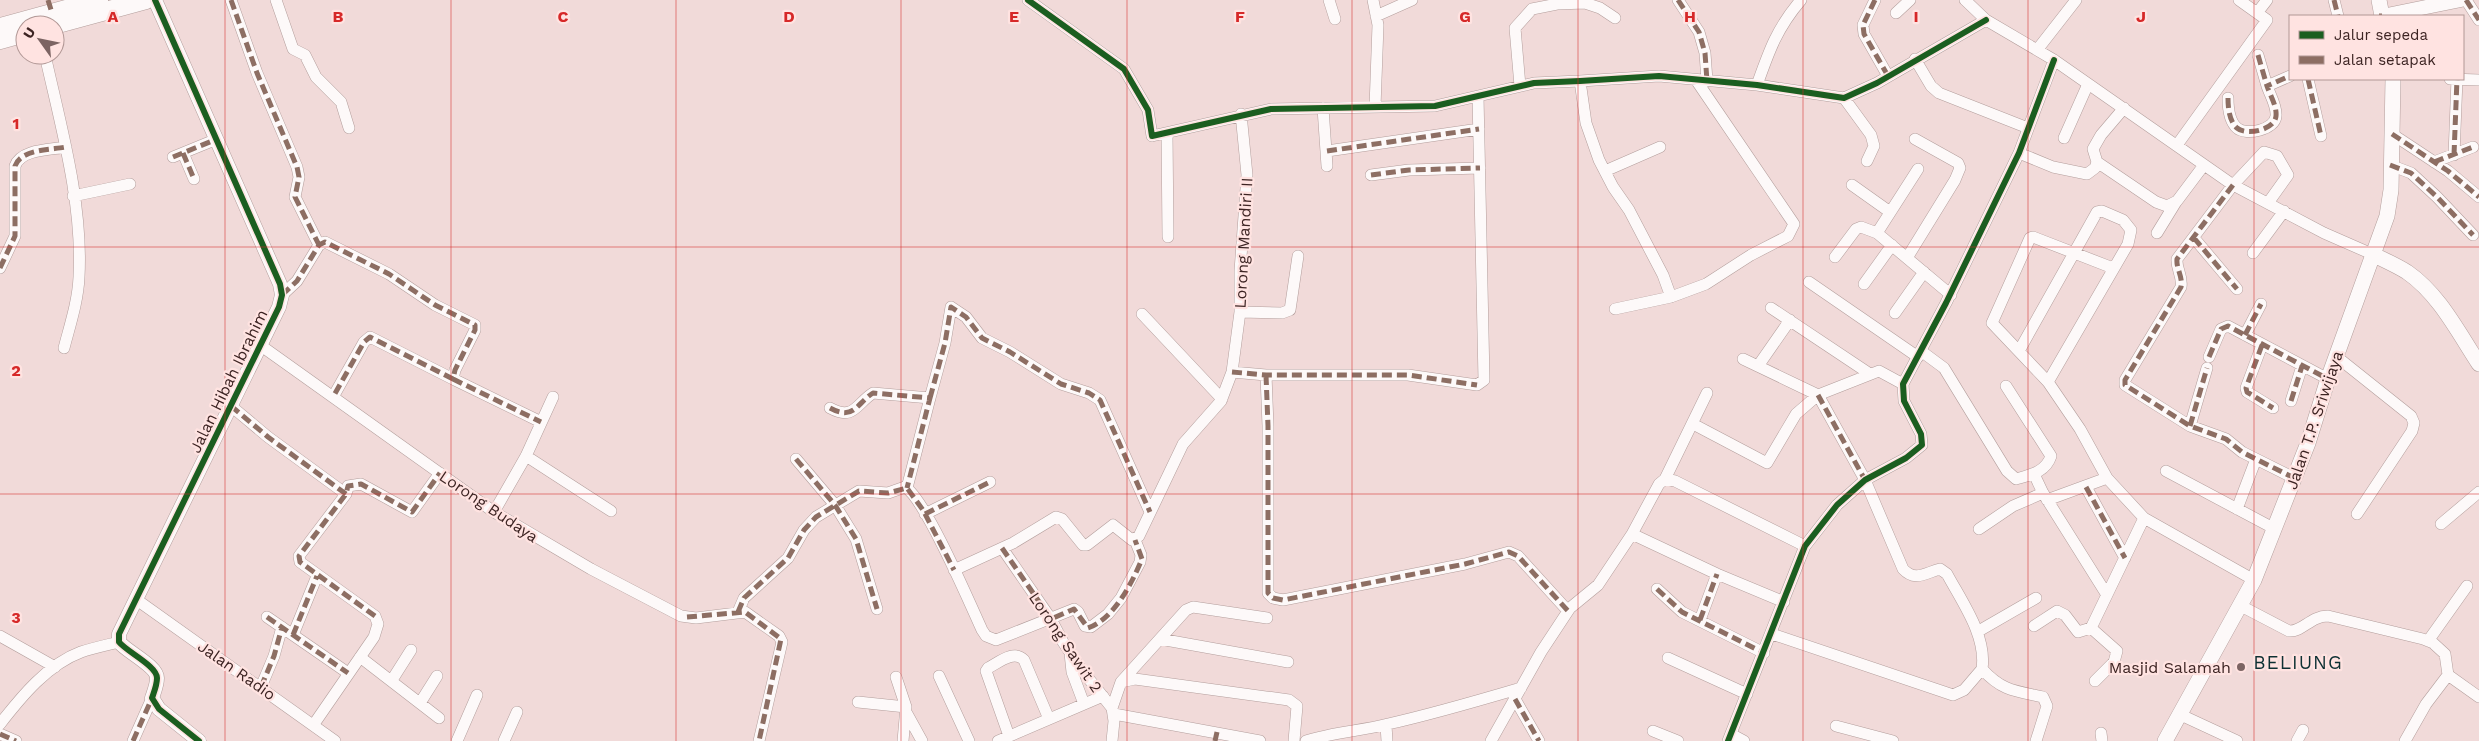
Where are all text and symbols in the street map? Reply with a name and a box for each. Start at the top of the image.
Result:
text: A [108,7,119,26]
text: B [333,7,344,26]
text: C [558,7,569,26]
text: D [783,7,795,26]
text: E [1009,7,1019,26]
text: F [1235,7,1245,26]
text: G [1459,7,1471,26]
text: H [1684,7,1696,26]
text: I [1913,7,1919,26]
text: J [2136,7,2146,26]
north arrow [15,15,65,65]
legend [2289,15,2464,80]
text: U [20,24,39,41]
text: Jalur sepeda [2334,26,2428,44]
text: Jalan setapak [2334,51,2436,69]
text: 1 [13,114,19,133]
street label: Lorong Mandiri II [1231,177,1256,309]
street label: Jalan Hibah Ibrahim [185,306,271,456]
street label: Jalan T.P. Sriwijaya [2282,348,2347,492]
text: 2 [11,361,21,380]
street label: Lorong Budaya [436,466,542,546]
street label: Lorong Sawit 2 [1025,589,1106,696]
text: 3 [11,608,21,627]
street label: Jalan Radio [194,637,279,704]
district label: BELIUNG [2253,651,2343,674]
place label: Masjid Salamah [2109,658,2231,677]
marker: Masjid Salamah [2235,661,2247,673]

